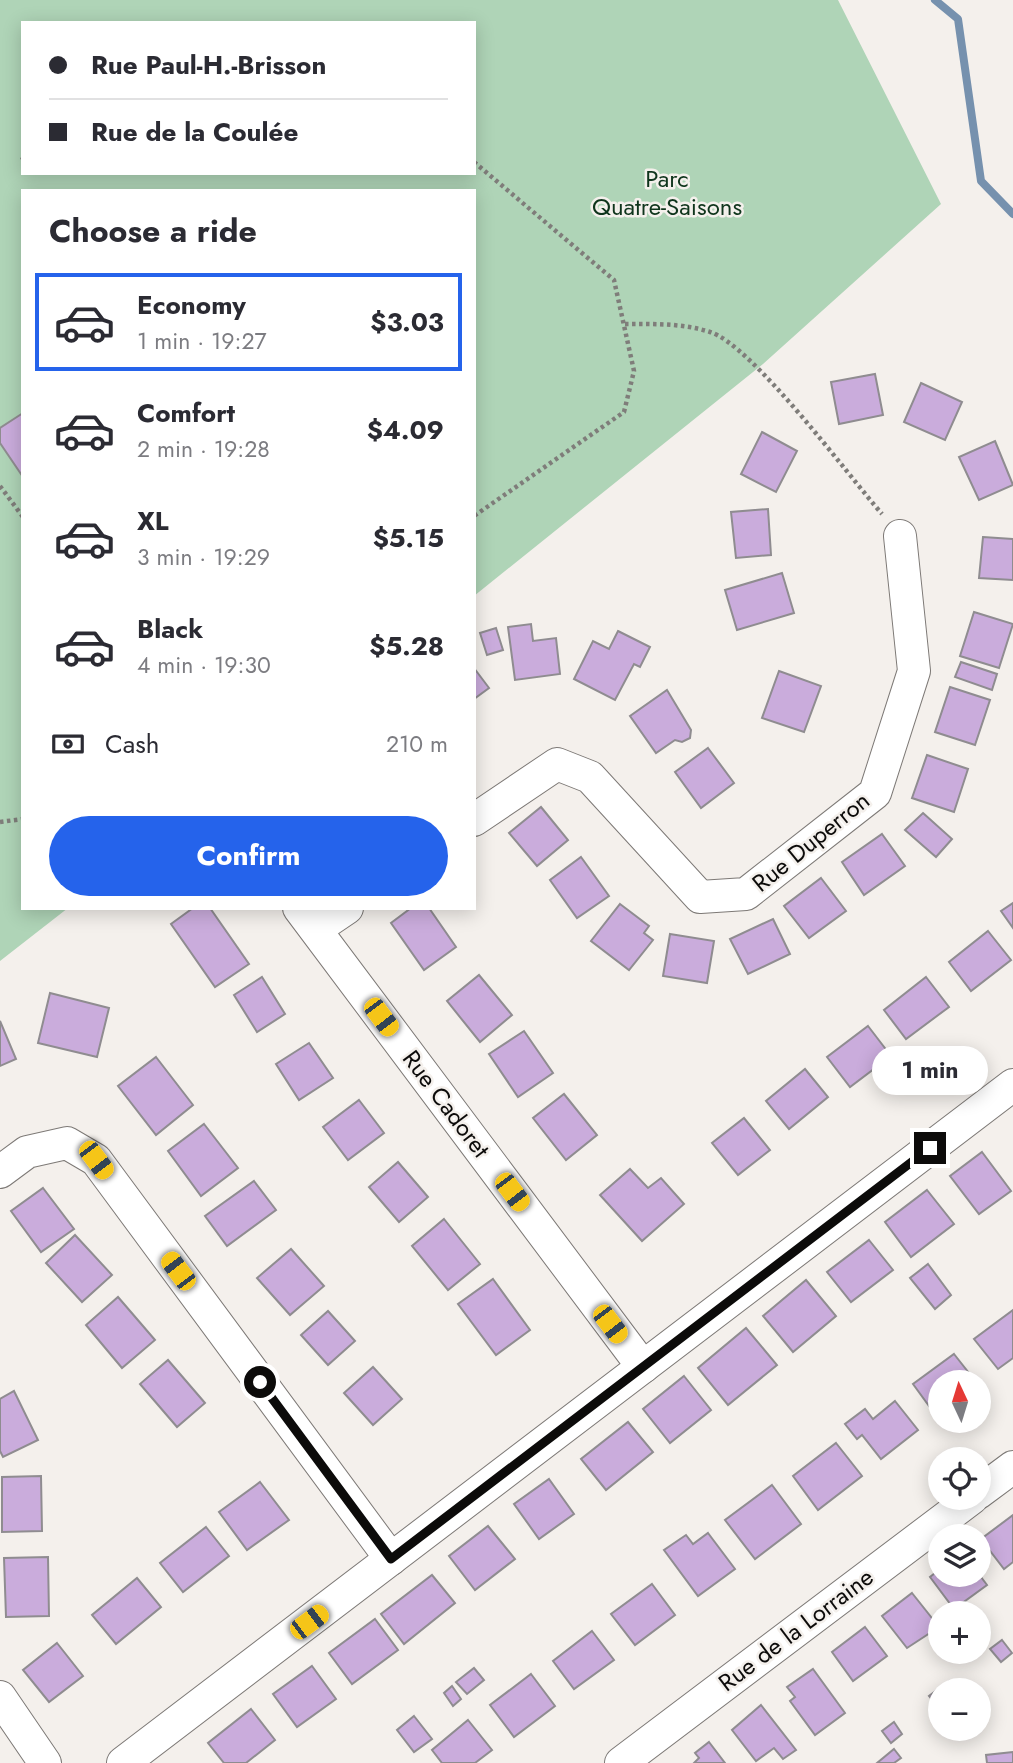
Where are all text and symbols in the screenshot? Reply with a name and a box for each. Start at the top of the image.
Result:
text: Rue Paul-H.-Brisson [91,46,326,84]
text: Rue de la Coulée [91,113,298,151]
park label: Parc Quatre-Saisons [592,161,742,224]
text: Choose a ride [49,208,257,254]
text: Economy [137,286,246,324]
icon: car [53,291,116,354]
text: $3.03 [370,303,444,341]
text: 1 min · 19:27 [137,324,267,358]
text: Comfort [137,394,235,432]
icon: car [53,399,116,462]
text: $4.09 [367,411,444,449]
text: 2 min · 19:28 [137,432,270,466]
text: XL [137,502,169,540]
icon: car [53,507,116,570]
text: $5.15 [373,519,444,557]
text: 3 min · 19:29 [137,540,270,574]
text: Black [137,610,203,648]
icon: car [53,615,116,678]
text: $5.28 [369,627,444,665]
text: 4 min · 19:30 [137,648,271,682]
icon: cash [49,725,87,763]
text: Cash [105,725,159,763]
text: 210 m [386,727,448,761]
street label: Rue Duperron [744,783,877,900]
button: Confirm [49,816,448,896]
car [360,994,403,1040]
street label: Rue Cadoret [394,1043,499,1165]
callout: 1 min [872,1046,988,1096]
text: 1 min [901,1053,959,1087]
route end [914,1132,946,1164]
car [75,1137,118,1183]
car [491,1169,534,1215]
car [157,1248,200,1294]
car [589,1301,632,1347]
route start [244,1366,276,1398]
north arrow [928,1370,990,1433]
map controls [928,1370,991,1741]
button: locate [928,1447,991,1510]
button: layers [928,1524,991,1587]
street label: Rue de la Lorraine [711,1560,881,1700]
car [286,1601,333,1643]
button: + [928,1601,991,1664]
button: − [928,1678,991,1741]

